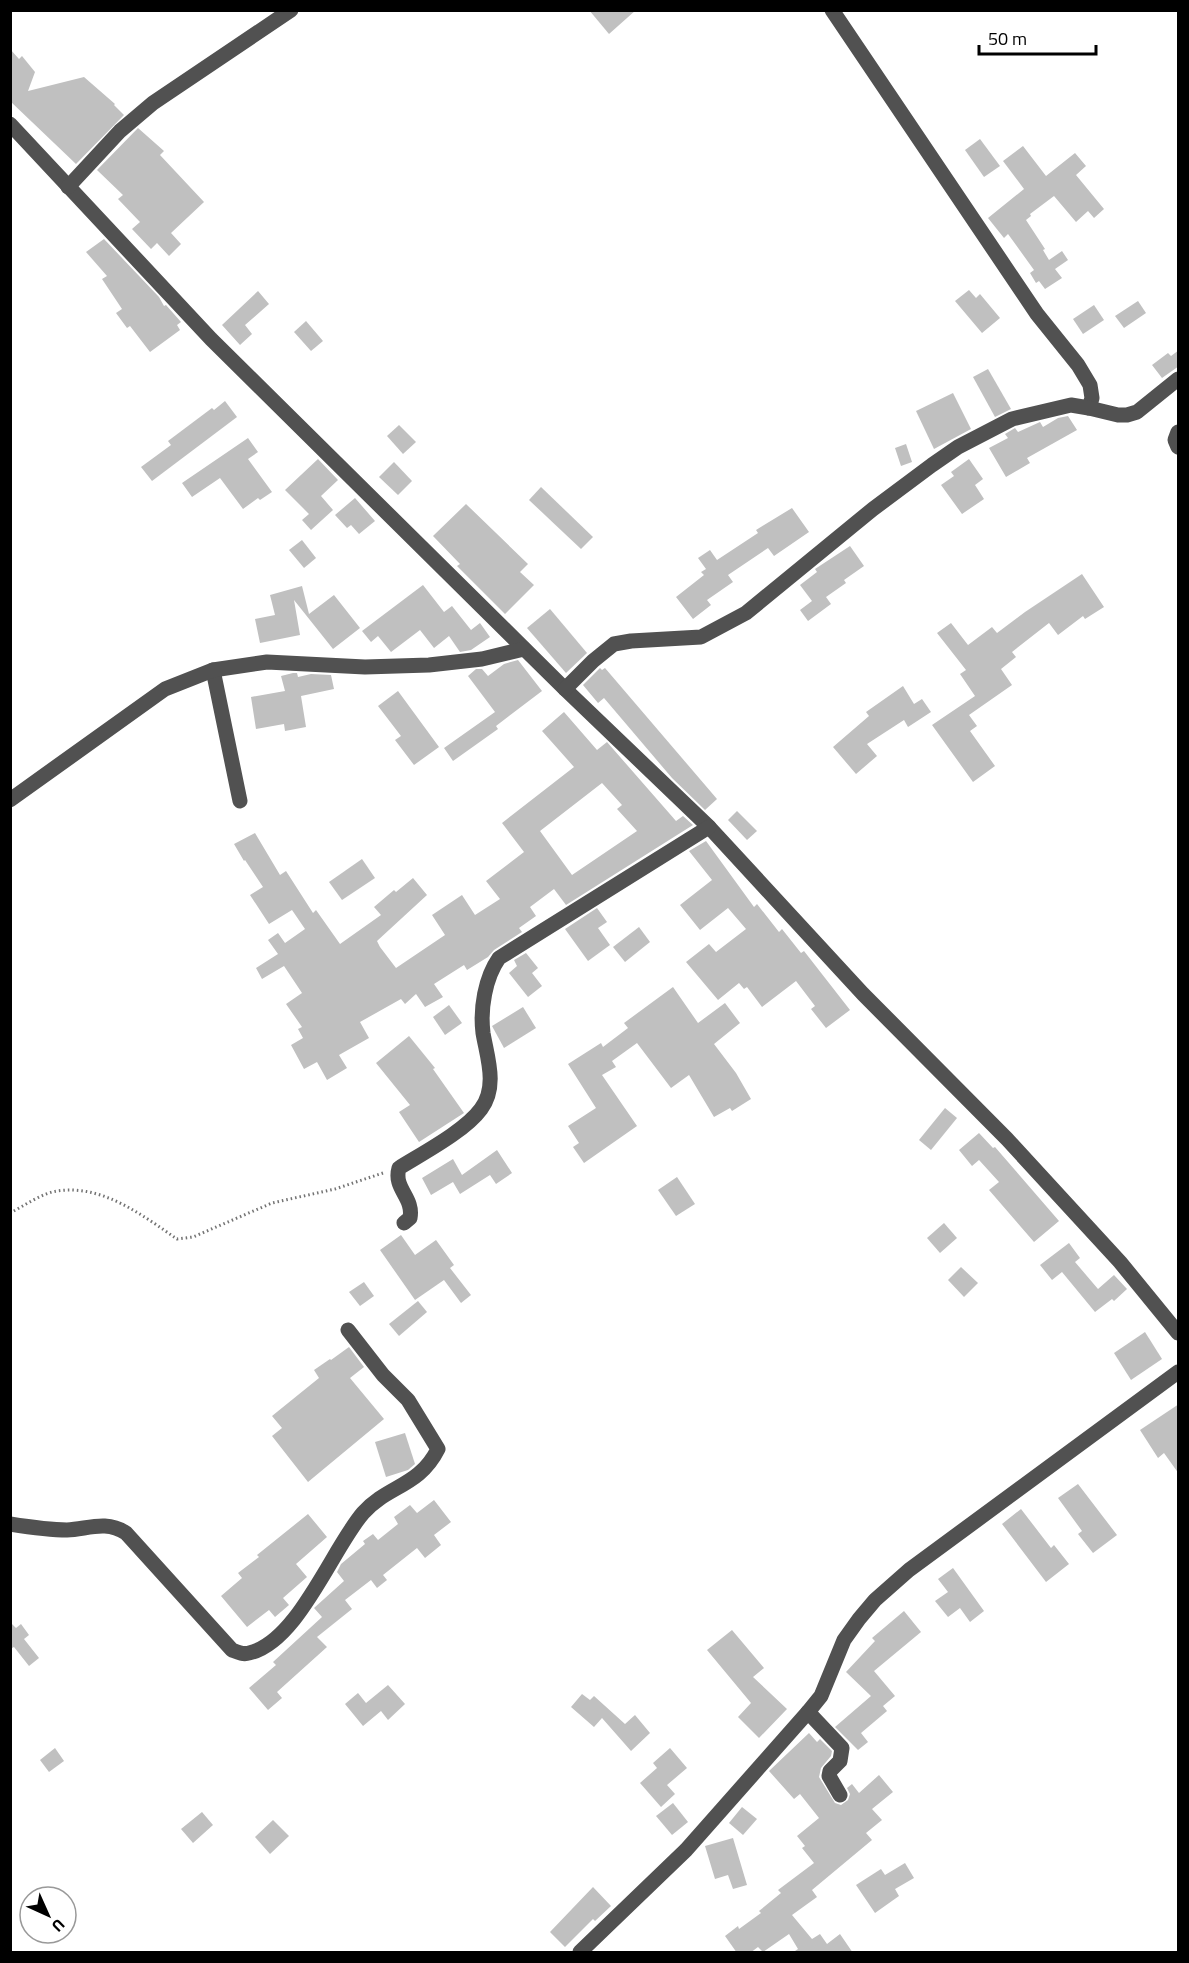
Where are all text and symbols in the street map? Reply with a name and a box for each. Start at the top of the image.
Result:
scale bar [979,18,1096,56]
text: 50 m [988,25,1027,52]
north arrow [18,1885,78,1945]
text: U [46,1913,71,1938]

